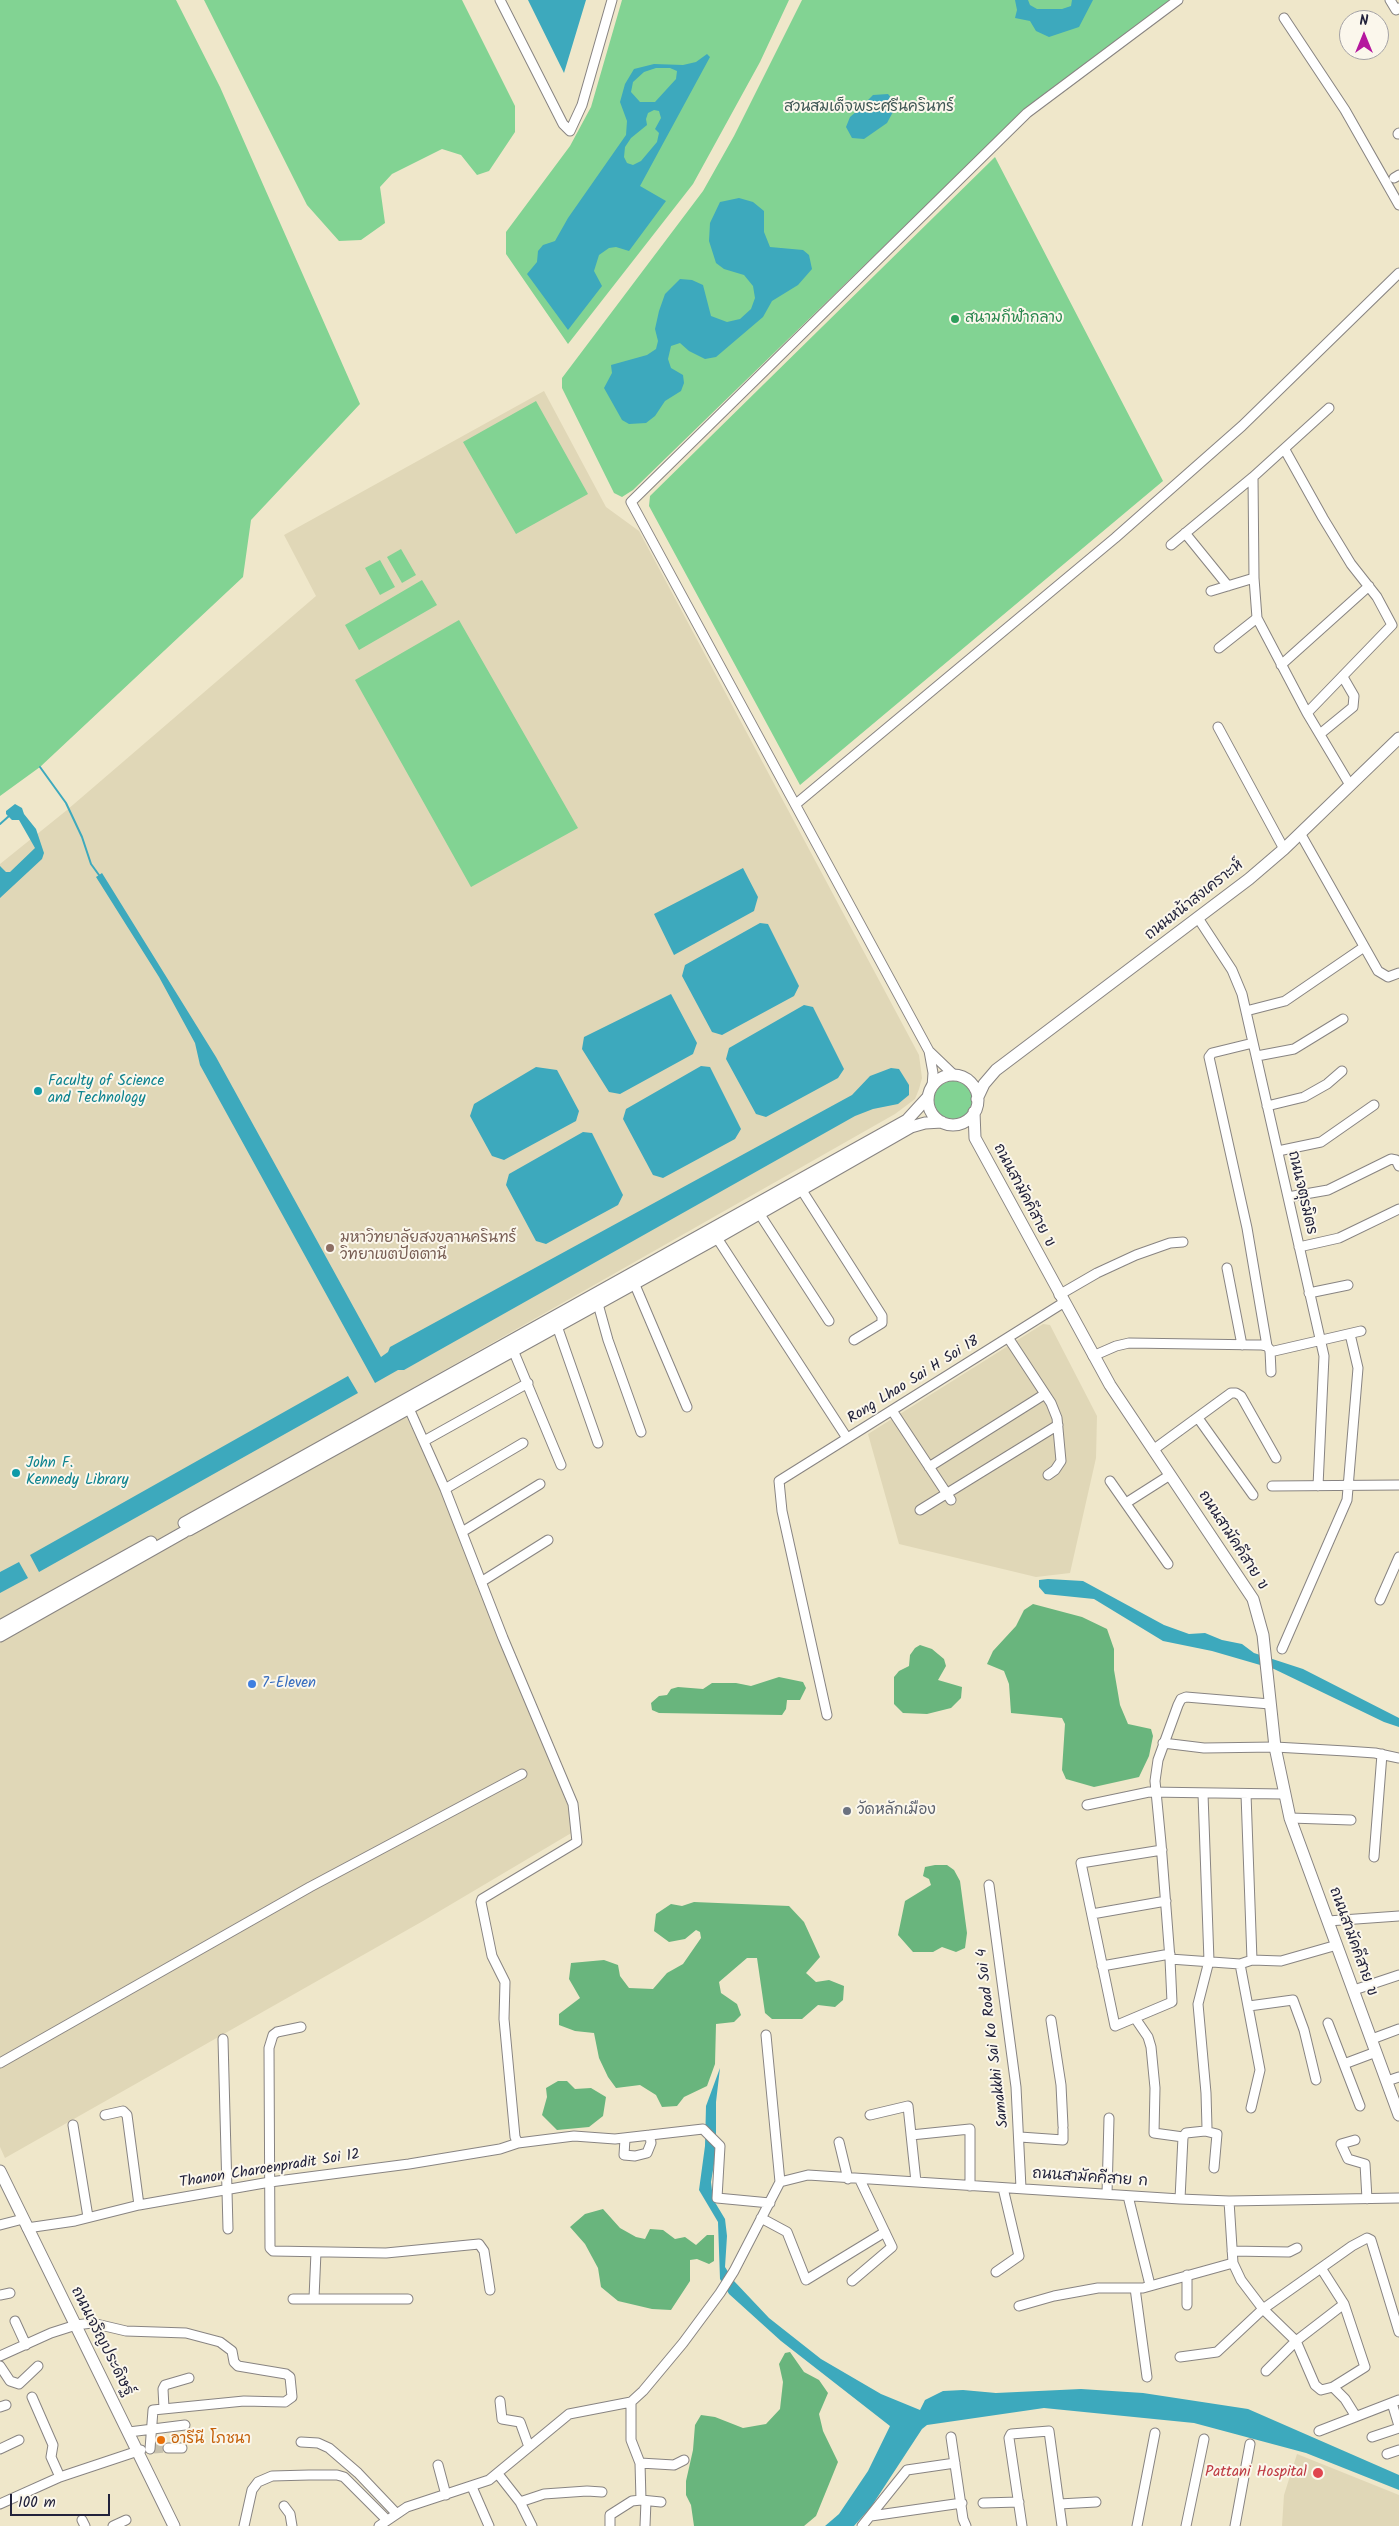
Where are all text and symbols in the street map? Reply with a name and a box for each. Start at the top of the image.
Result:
north arrow [1339,10,1389,60]
text: N [1360,10,1368,32]
park label: สวนสมเด็จพระศรีนครินทร์ [784,99,954,117]
place label: สนามกีฬากลาง [965,310,1063,328]
marker: สนามกีฬากลาง [949,313,961,325]
street label: ถนนหน้าสงเคราะห์ [1142,857,1248,945]
place label: Faculty of Science and Technology [48,1073,164,1108]
marker: Faculty of Science and Technology [32,1085,44,1097]
street label: ถนนสามัคคีสาย ข [988,1141,1058,1251]
street label: ถนนจตุรมิตร [1283,1149,1319,1237]
place label: มหาวิทยาลัยสงขลานครินทร์ วิทยาเขตปัตตานี [340,1230,516,1265]
marker: มหาวิทยาลัยสงขลานครินทร์ วิทยาเขตปัตตานี [324,1242,336,1254]
street label: Rong Lhao Sai H Soi 18 [845,1333,983,1429]
place label: John F. Kennedy Library [26,1455,129,1490]
marker: John F. Kennedy Library [10,1467,22,1479]
street label: ถนนสามัคคีสาย ข [1193,1488,1271,1594]
place label: 7-Eleven [262,1675,316,1693]
marker: 7-Eleven [246,1678,258,1690]
place label: วัดหลักเมือง [857,1802,936,1820]
marker: วัดหลักเมือง [841,1805,853,1817]
street label: ถนนสามัคคีสาย ข [1324,1885,1380,1999]
street label: Samakkhi Sai Ko Road Soi 4 [974,1947,1014,2129]
street label: Thanon Charoenpradit Soi 12 [179,2147,361,2193]
street label: ถนนสามัคคีสาย ก [1032,2166,1148,2192]
street label: ถนนเจริญประดิษฐ์ [66,2284,136,2400]
place label: อารีนี โภชนา [171,2431,251,2449]
marker: อารีนี โภชนา [155,2434,167,2446]
place label: Pattani Hospital [1205,2464,1307,2482]
marker: Pattani Hospital [1311,2466,1325,2480]
scale bar [12,2484,112,2516]
text: 100 m [18,2491,56,2515]

